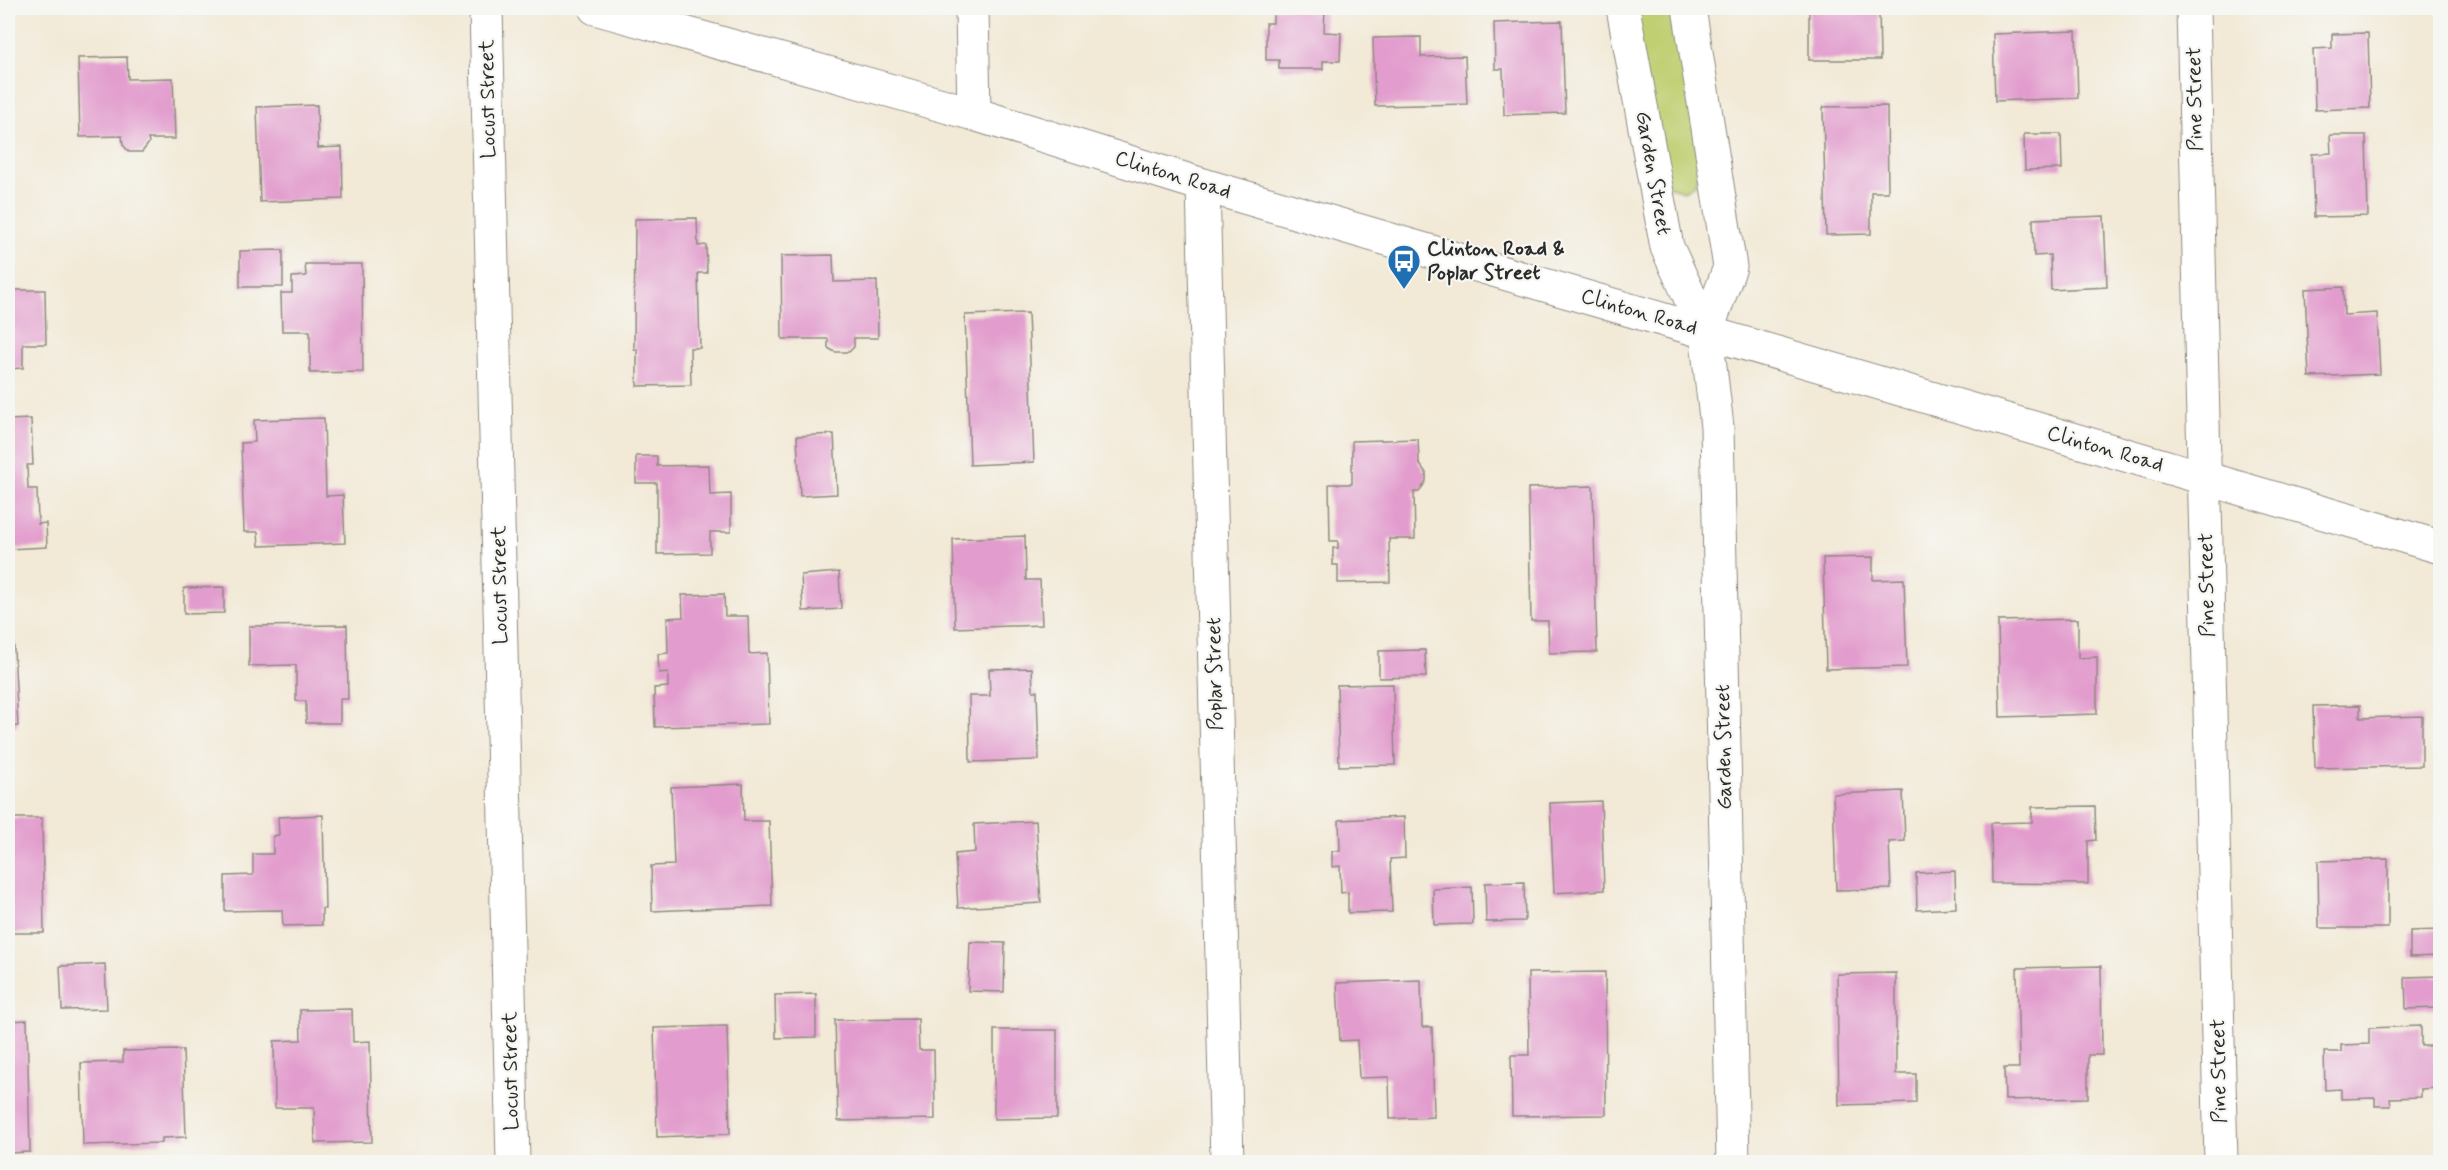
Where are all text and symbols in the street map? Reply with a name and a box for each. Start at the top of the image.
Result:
street label: Locust Street [473,39,503,159]
street label: Pine Street [2180,46,2210,152]
street label: Garden Street [1628,109,1678,237]
street label: Clinton Road [1111,144,1235,206]
place label: Clinton Road & Poplar Street [1427,235,1565,287]
bus stop icon: Clinton Road & Poplar Street [1386,243,1422,290]
street label: Clinton Road [1577,282,1701,342]
street label: Clinton Road [2043,419,2167,479]
street label: Locust Street [485,525,515,645]
street label: Pine Street [2192,532,2222,638]
street label: Poplar Street [1200,617,1230,731]
street label: Garden Street [1709,684,1739,810]
street label: Locust Street [496,1011,526,1131]
street label: Pine Street [2204,1018,2234,1124]

